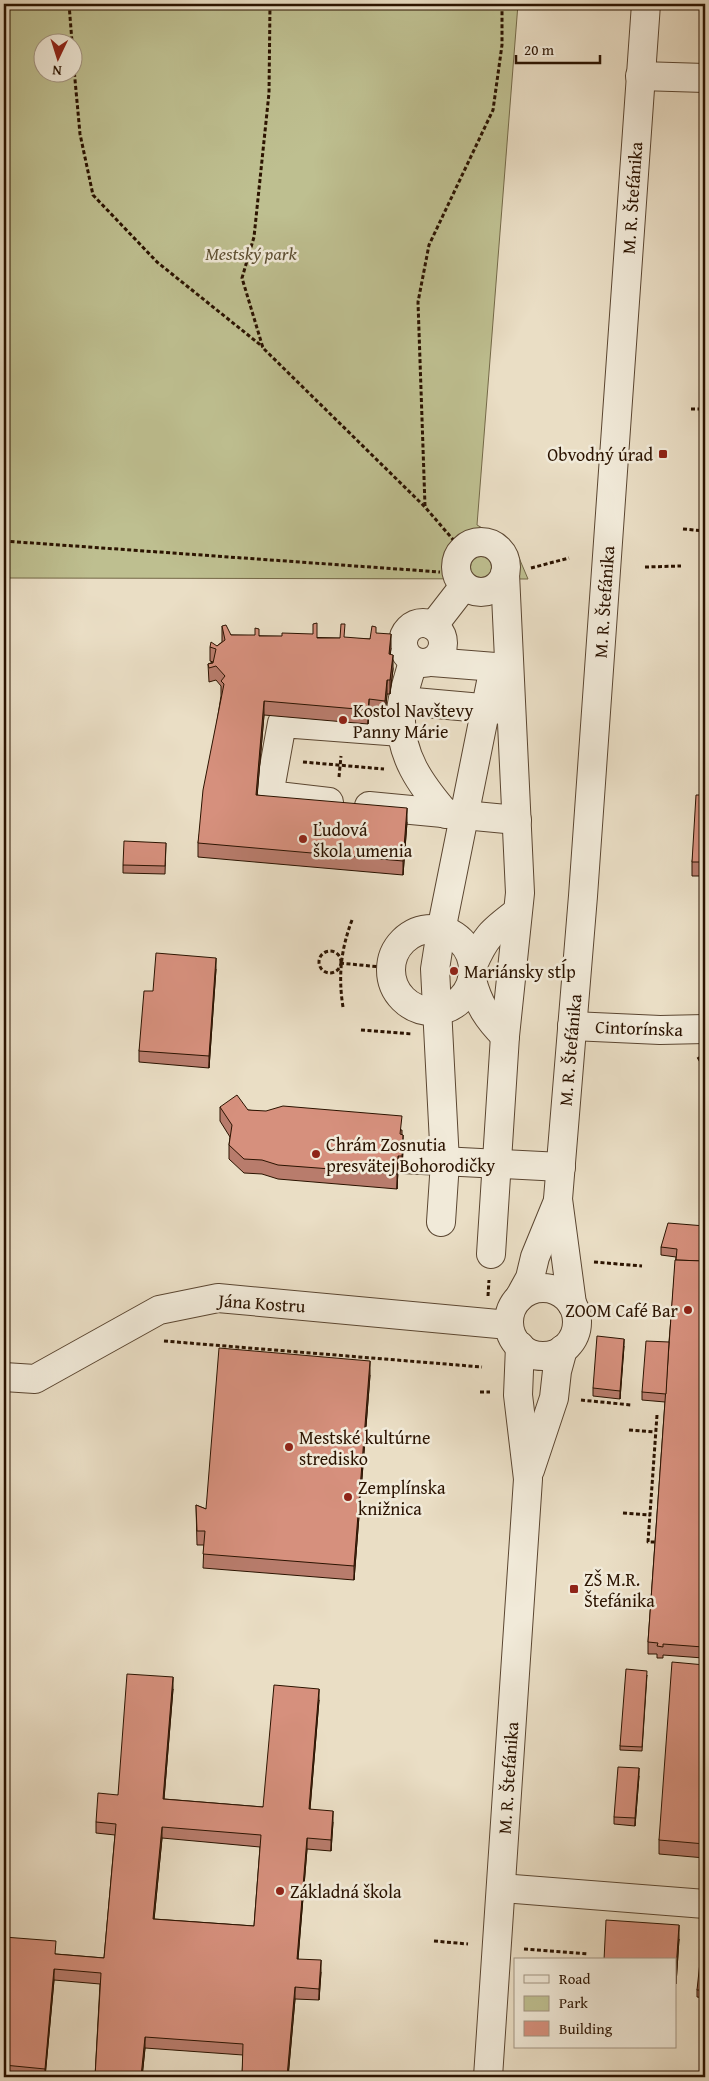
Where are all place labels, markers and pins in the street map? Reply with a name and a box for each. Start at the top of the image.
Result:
place label: Obvodný úrad [547,441,653,468]
marker: Obvodný úrad [657,448,669,460]
place label: Kostol Navštevy Panny Márie [353,697,473,745]
marker: Kostol Navštevy Panny Márie [337,714,349,726]
place label: Ľudová škola umenia [313,816,413,864]
marker: Ľudová škola umenia [297,833,309,845]
place label: Mariánsky stĺp [464,958,576,985]
marker: Mariánsky stĺp [448,965,460,977]
place label: Chrám Zosnutia presvätej Bohorodičky [326,1131,495,1179]
marker: Chrám Zosnutia presvätej Bohorodičky [310,1148,322,1160]
place label: ZOOM Café Bar [565,1297,679,1324]
marker: ZOOM Café Bar [682,1304,694,1316]
place label: Mestské kultúrne stredisko [299,1424,430,1472]
marker: Mestské kultúrne stredisko [283,1441,295,1453]
place label: Zemplínska knižnica [358,1474,446,1522]
marker: Zemplínska knižnica [342,1491,354,1503]
place label: ZŠ M.R. Štefánika [584,1566,655,1614]
marker: ZŠ M.R. Štefánika [568,1583,580,1595]
place label: Základná škola [290,1878,402,1905]
marker: Základná škola [274,1885,286,1897]

